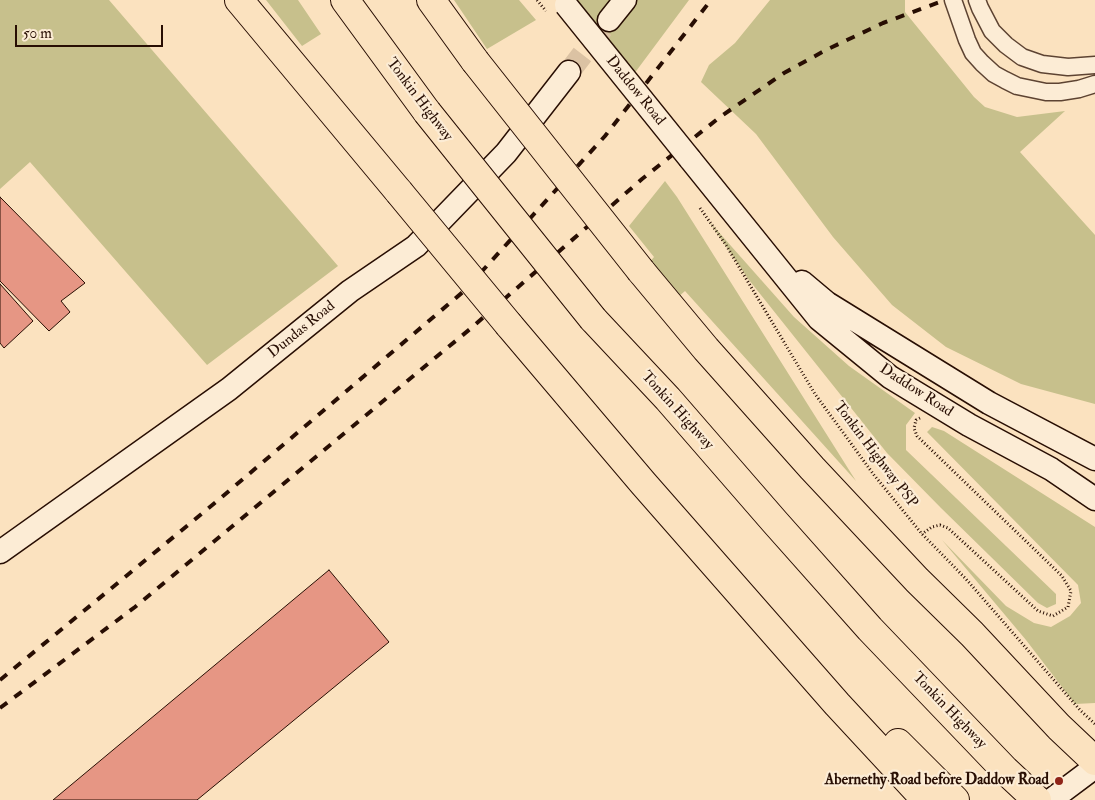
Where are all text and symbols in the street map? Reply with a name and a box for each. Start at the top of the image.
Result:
scale bar [18,15,165,47]
text: 50 m [23,24,52,43]
street label: Daddow Road [602,53,668,129]
street label: Tonkin Highway [382,55,456,145]
street label: Dundas Road [265,298,339,362]
street label: Daddow Road [876,361,956,421]
street label: Tonkin Highway [637,368,717,454]
street label: Tonkin Highway PSP [829,398,921,512]
street label: Tonkin Highway [908,669,990,753]
place label: Abernethy Road before Daddow Road [825,772,1049,790]
marker: Abernethy Road before Daddow Road [1053,775,1065,787]

